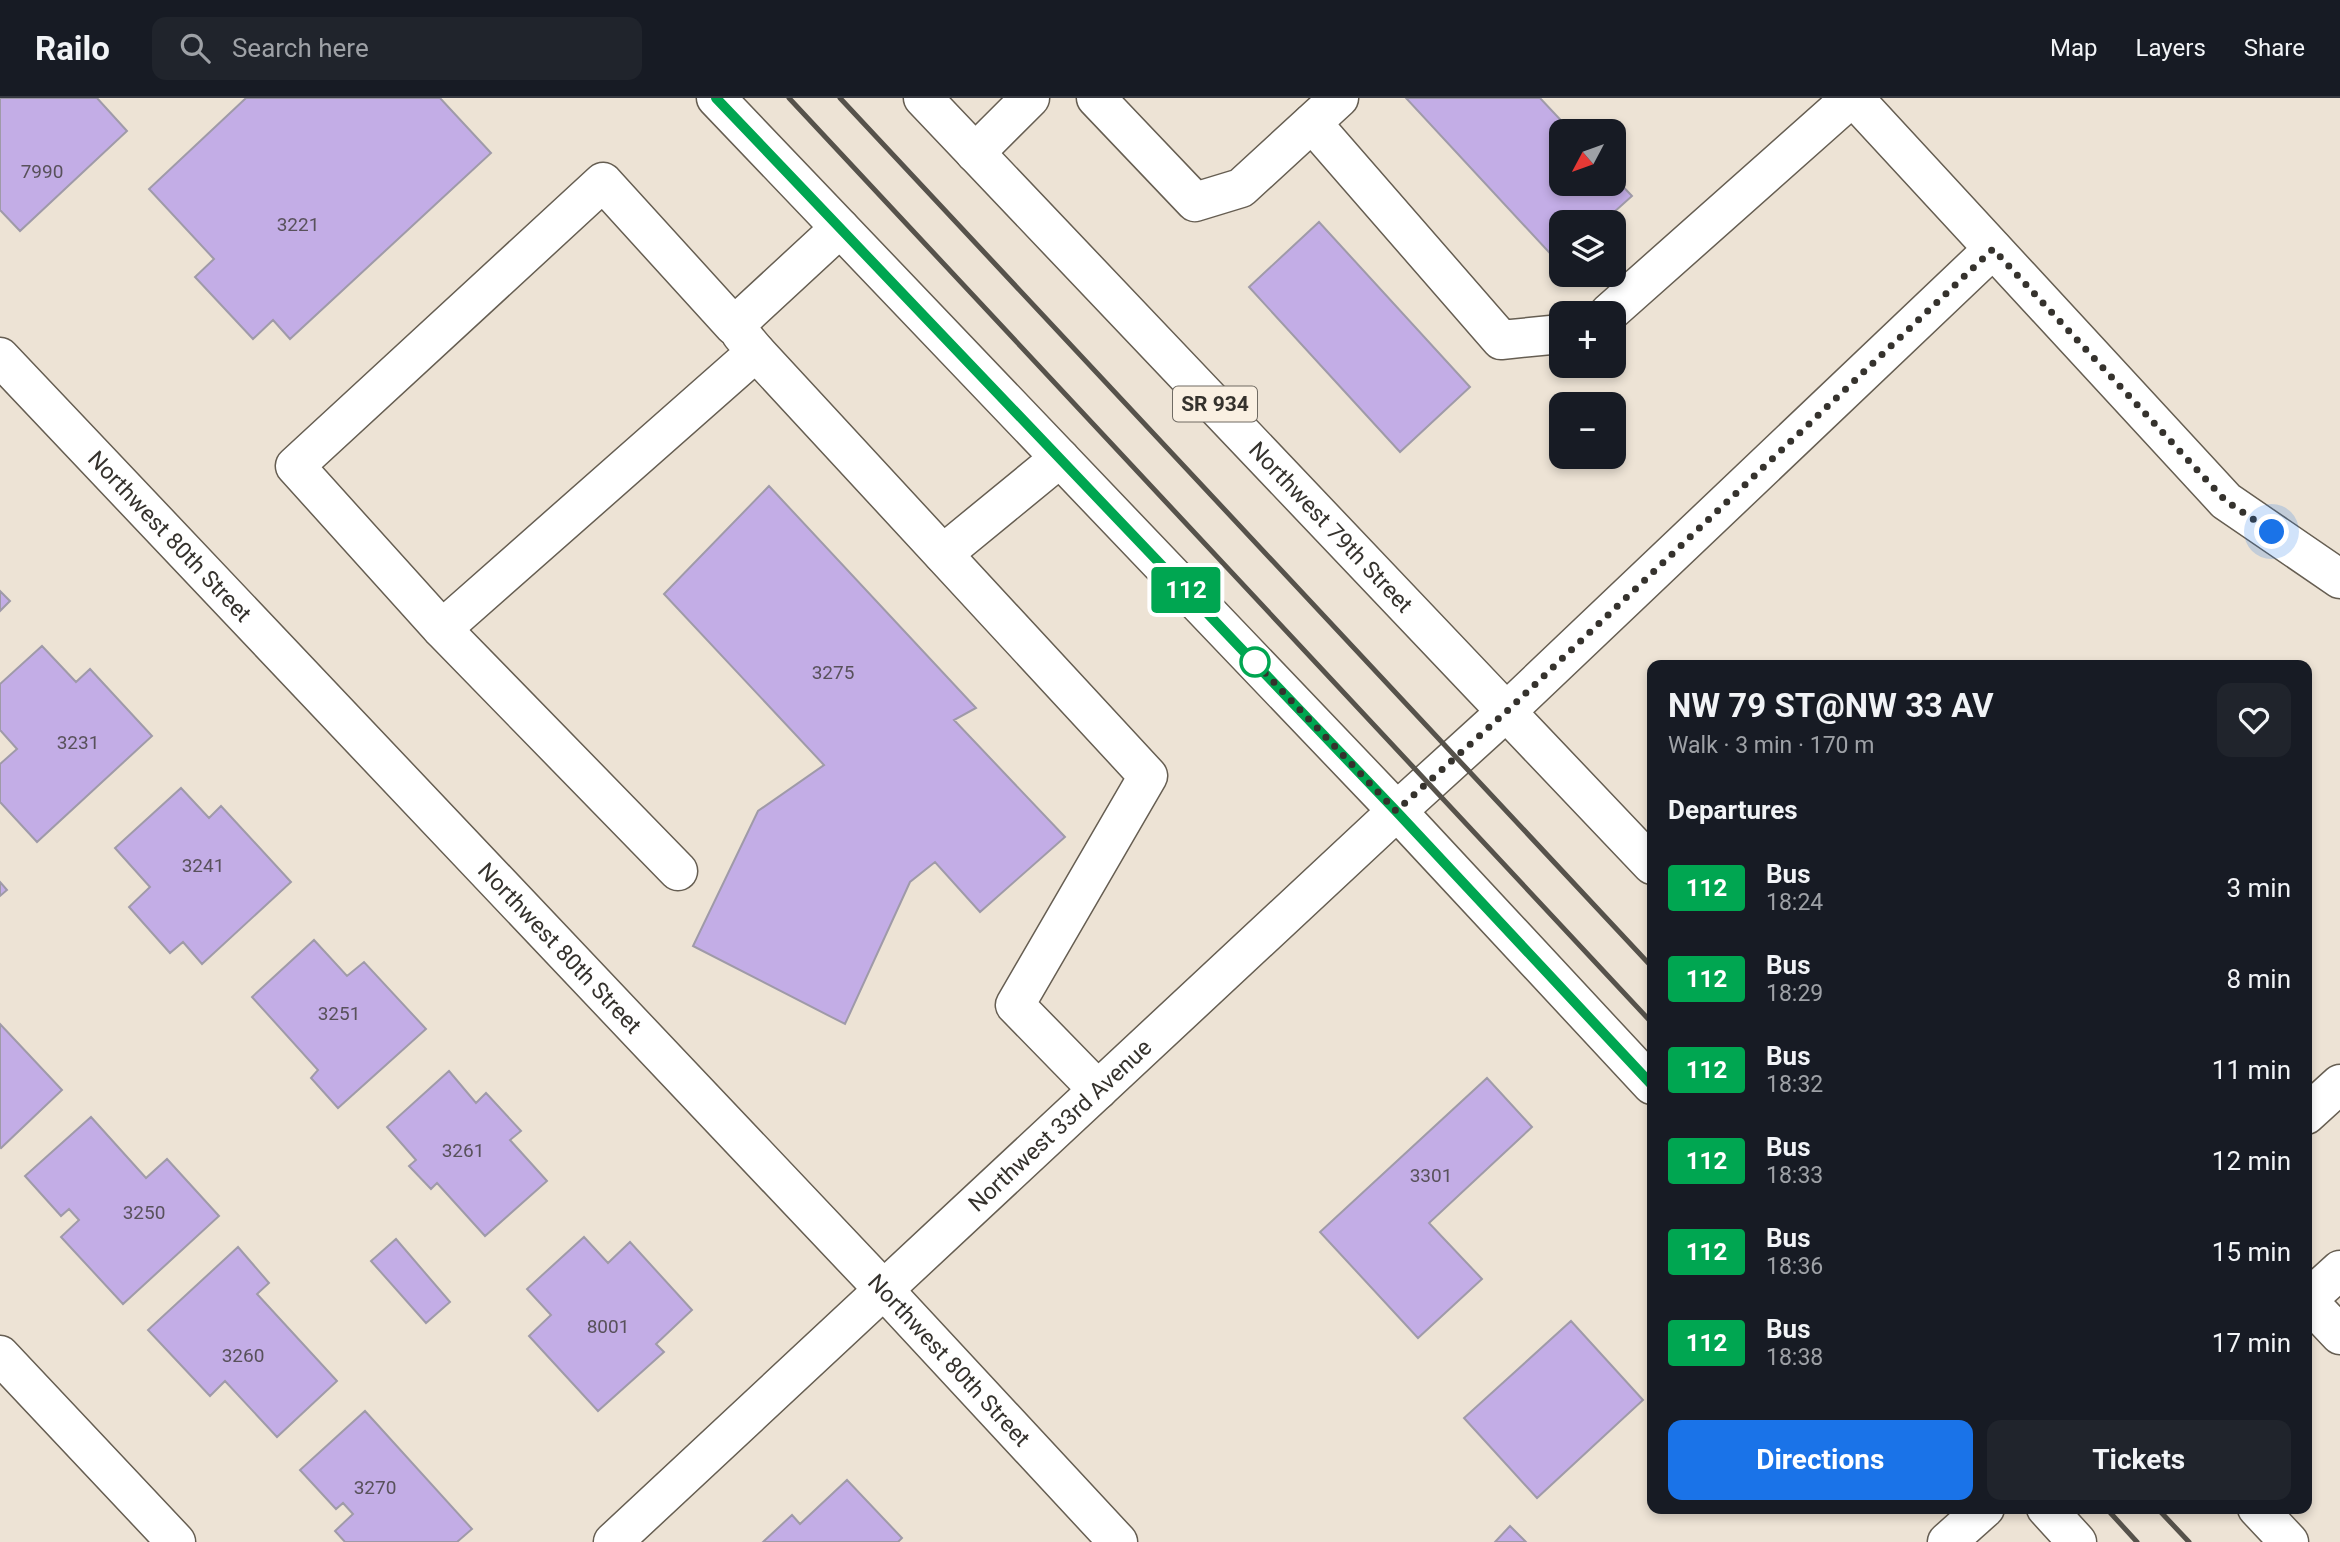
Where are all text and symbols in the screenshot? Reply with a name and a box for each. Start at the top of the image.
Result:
search box [152,17,642,80]
text: Railo [35,29,110,68]
icon: search [176,29,214,67]
text: Search here [232,33,369,63]
text: Map [2050,34,2098,62]
text: Layers [2136,34,2206,62]
text: Share [2244,34,2305,62]
north arrow [1549,119,1626,196]
map controls [1549,119,1626,469]
house number: 7990 [21,160,63,183]
button: layers [1549,210,1626,287]
house number: 3221 [277,213,319,236]
button: + [1549,301,1626,378]
road number: SR 934 [1173,386,1257,422]
button: − [1549,392,1626,469]
street label: Northwest 79th Street [1243,437,1418,618]
street label: Northwest 80th Street [82,446,257,628]
your location [2254,514,2289,549]
line badge: 112 [1146,567,1226,613]
text: 112 [1165,576,1207,604]
unlabelled marker [1240,647,1270,677]
house number: 3275 [812,661,854,684]
button: heart [2217,683,2291,757]
text: NW 79 ST@NW 33 AV [1668,686,1994,725]
house number: 3231 [57,731,99,754]
text: Walk · 3 min · 170 m [1668,732,1874,759]
text: Departures [1668,795,1798,825]
house number: 3241 [182,854,224,877]
street label: Northwest 80th Street [472,857,647,1039]
text: Bus [1766,859,1811,889]
text: 3 min [2226,873,2291,903]
text: 112 [1686,874,1727,902]
text: 18:24 [1766,889,1823,916]
text: Bus [1766,950,1811,980]
text: 8 min [2226,964,2291,994]
text: 112 [1686,965,1727,993]
text: 18:29 [1766,980,1823,1007]
house number: 3251 [318,1002,360,1025]
street label: Northwest 33rd Avenue [963,1034,1157,1217]
text: Bus [1766,1041,1811,1071]
text: 11 min [2212,1055,2291,1085]
text: 112 [1686,1056,1727,1084]
text: 18:32 [1766,1071,1823,1098]
text: Bus [1766,1132,1811,1162]
house number: 3261 [442,1139,484,1162]
text: 12 min [2212,1146,2291,1176]
text: 112 [1686,1147,1727,1175]
text: 18:33 [1766,1162,1823,1189]
house number: 3301 [1410,1164,1452,1187]
house number: 3250 [123,1201,165,1224]
text: Bus [1766,1223,1811,1253]
text: 15 min [2212,1237,2291,1267]
text: 112 [1686,1238,1727,1266]
text: 18:36 [1766,1253,1823,1280]
street label: Northwest 80th Street [862,1269,1035,1452]
text: Bus [1766,1314,1811,1344]
house number: 8001 [587,1315,629,1338]
text: 17 min [2212,1328,2291,1358]
text: 112 [1686,1329,1727,1357]
house number: 3260 [222,1344,264,1367]
text: 18:38 [1766,1344,1823,1371]
button: Directions [1668,1420,1973,1500]
button: Tickets [1987,1420,2291,1500]
house number: 3270 [354,1476,396,1499]

